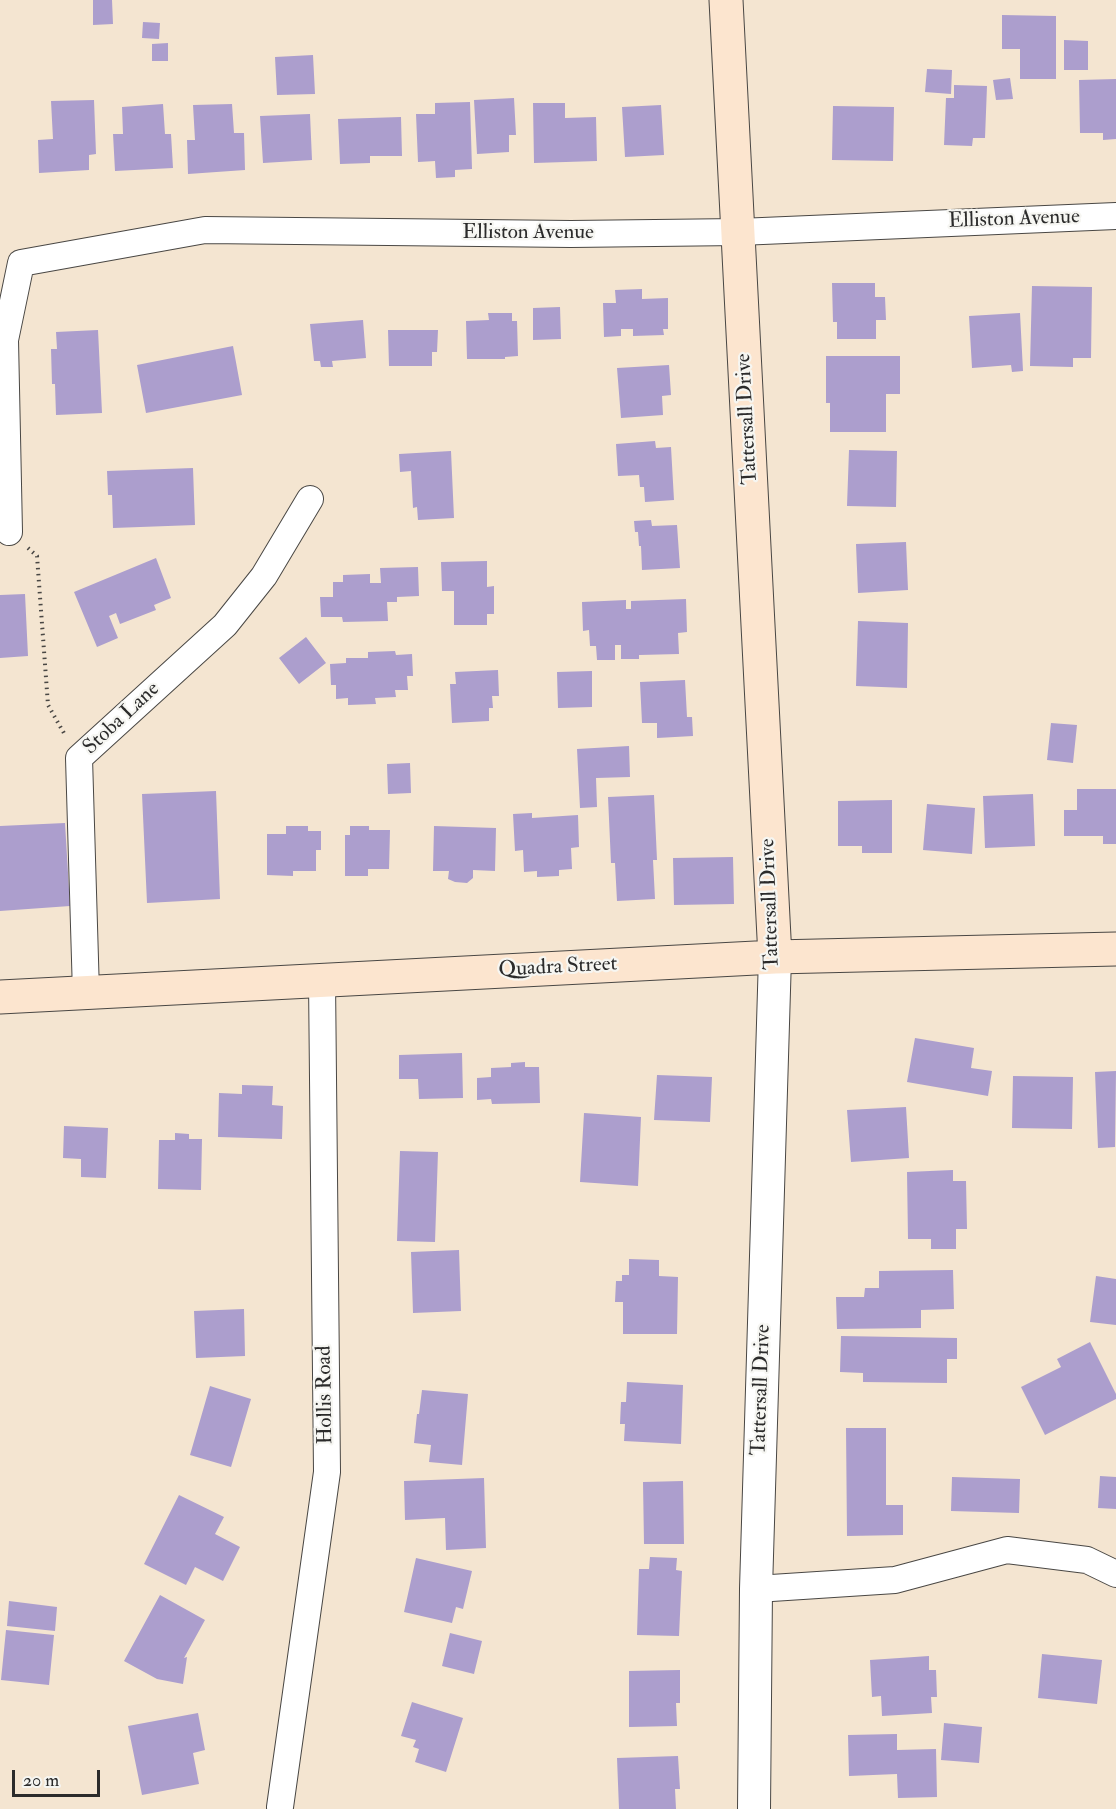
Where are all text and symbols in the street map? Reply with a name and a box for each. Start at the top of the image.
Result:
street label: Elliston Avenue [948,205,1080,235]
street label: Elliston Avenue [462,220,594,246]
street label: Tattersall Drive [732,353,764,485]
street label: Stoba Lane [79,677,165,761]
street label: Tattersall Drive [756,838,786,970]
street label: Quadra Street [498,952,618,984]
street label: Tattersall Drive [747,1324,777,1456]
street label: Hollis Road [313,1345,339,1445]
scale bar [15,1758,104,1796]
text: 20 m [23,1769,59,1792]

